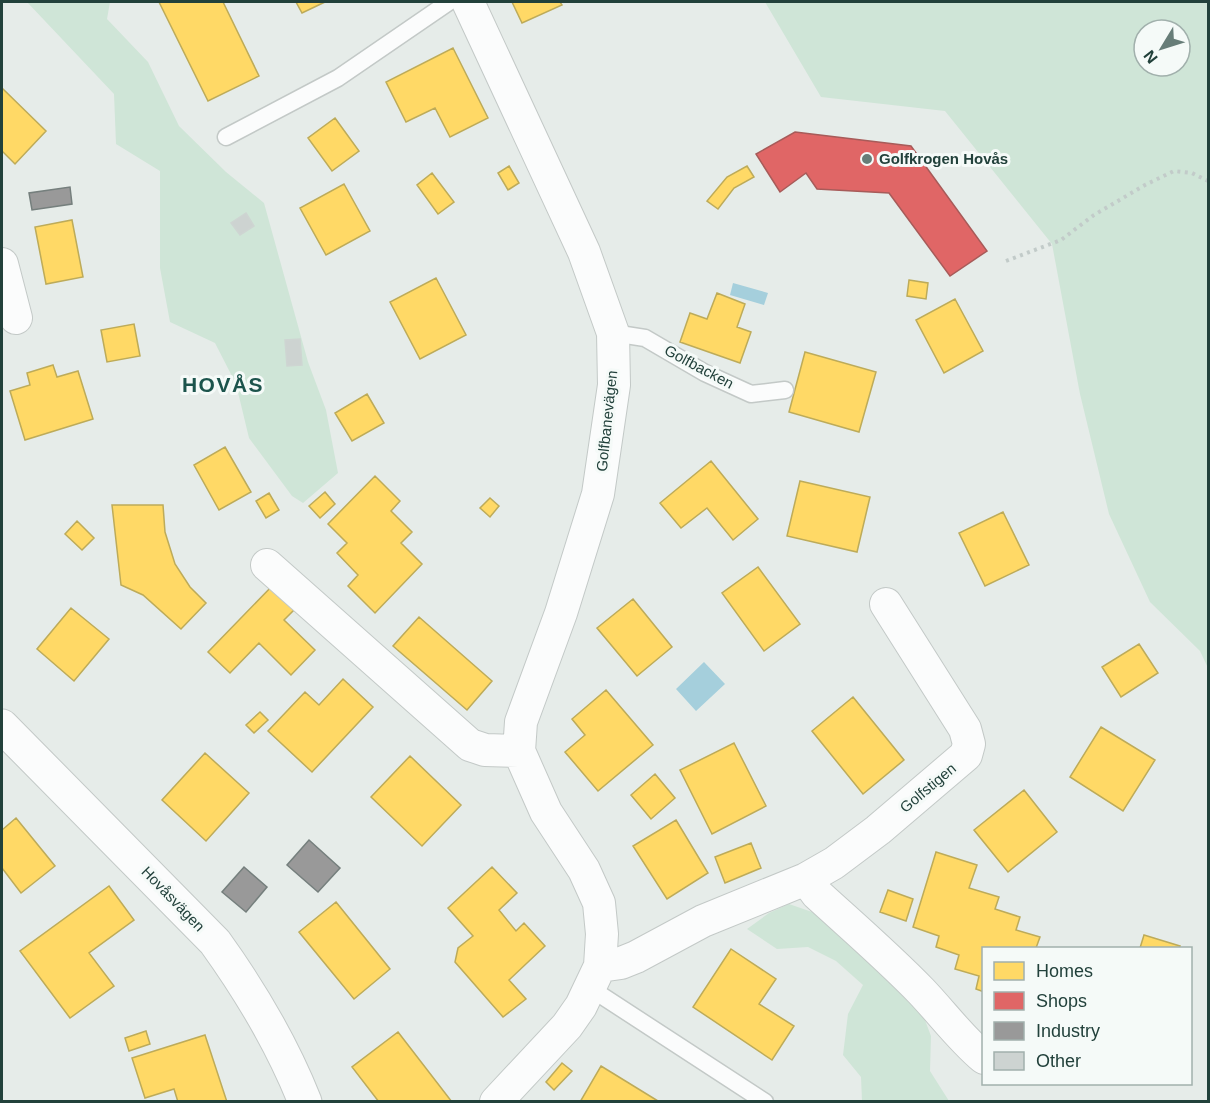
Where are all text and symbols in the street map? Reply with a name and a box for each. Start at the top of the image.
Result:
north arrow [1132,18,1192,78]
text: N [1140,47,1161,67]
place label: Golfkrogen Hovås [879,150,1008,167]
marker: Golfkrogen Hovås [860,152,874,166]
street label: Golfbacken [662,341,737,392]
street label: Golfbanevägen [593,369,620,472]
district label: HOVÅS [182,373,264,396]
street label: Golfstigen [896,759,959,816]
street label: Hovåsvägen [138,863,208,935]
legend [982,947,1192,1085]
text: Homes [1036,961,1093,981]
text: Shops [1036,991,1087,1011]
text: Industry [1036,1021,1100,1041]
text: Other [1036,1051,1081,1071]

